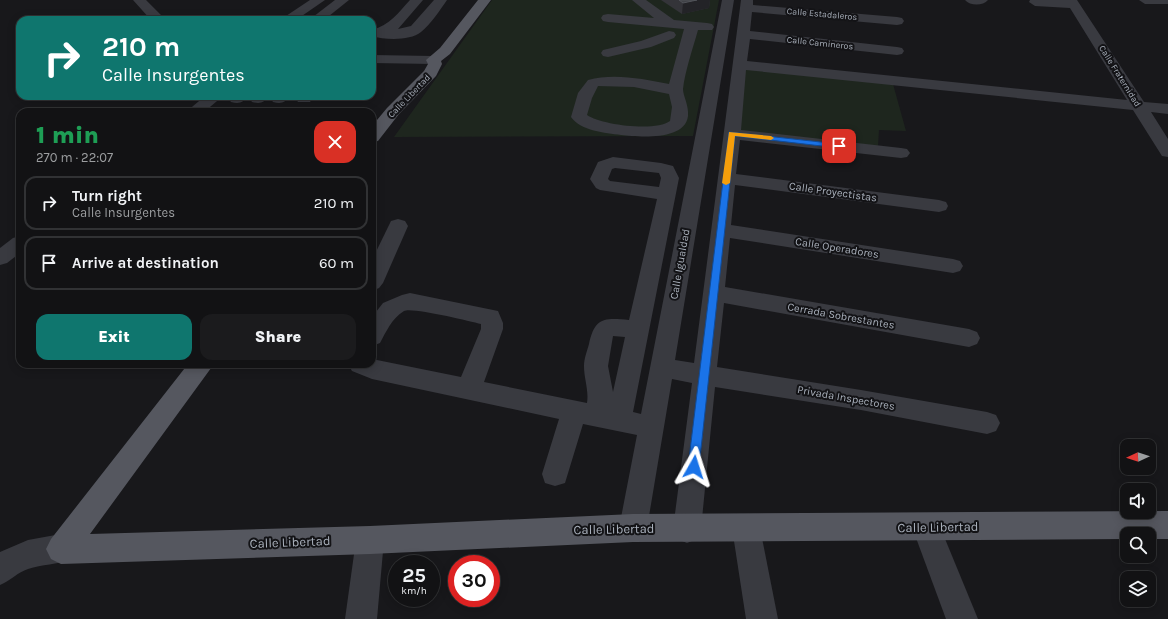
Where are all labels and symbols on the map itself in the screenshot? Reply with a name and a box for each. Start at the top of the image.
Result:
street label: Calle Estadaleros [786,6,858,22]
street label: Calle Camineros [786,35,854,51]
street label: Calle Fraternidad [1097,44,1143,108]
street label: Calle Libertad [386,72,432,120]
pin [822,129,856,163]
street label: Calle Proyectistas [788,179,878,205]
street label: Calle Igualdad [667,228,693,300]
street label: Calle Operadores [794,235,880,261]
street label: Cerrada Sobrestantes [786,300,896,332]
street label: Privada Inspectores [796,383,896,413]
north arrow [1120,439,1156,475]
position arrow [673,446,715,488]
street label: Calle Libertad [897,519,979,535]
street label: Calle Libertad [573,521,655,537]
street label: Calle Libertad [249,533,331,551]
speed limit sign: 30 [448,555,500,607]

